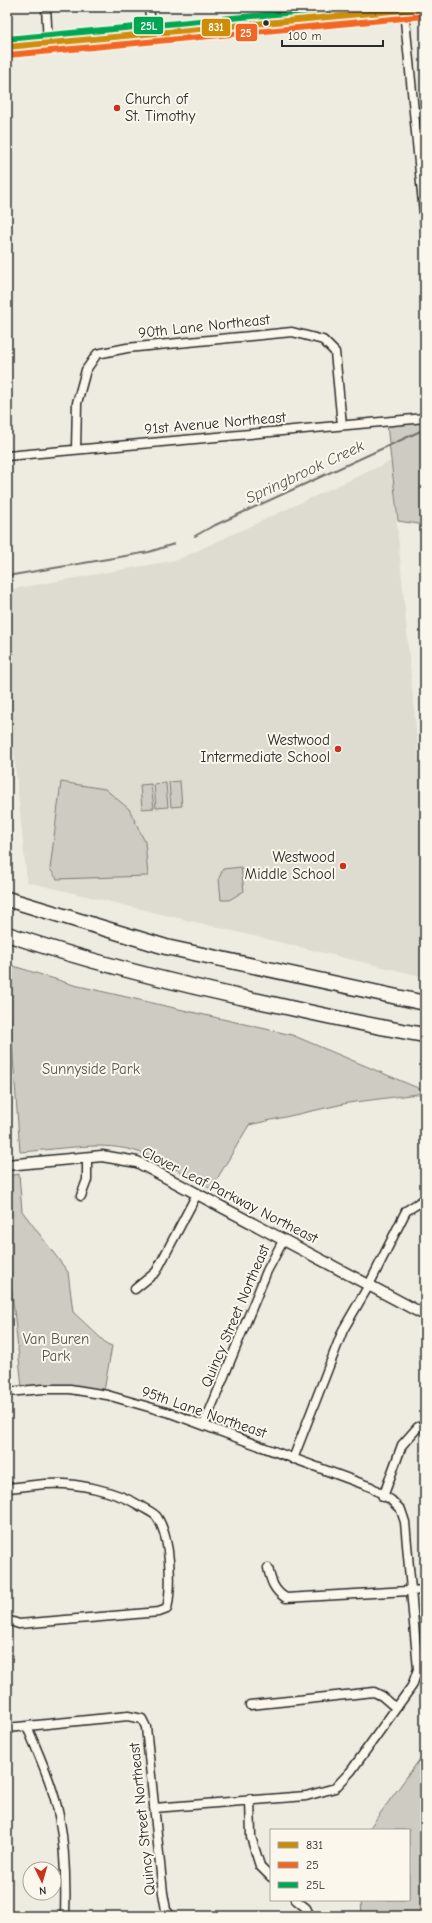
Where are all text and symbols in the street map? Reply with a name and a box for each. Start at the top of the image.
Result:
line badge: 25L [133,16,164,35]
line badge: 831 [201,18,231,37]
unlabelled marker [261,18,271,28]
text: 25L [141,20,158,33]
text: 831 [208,21,224,34]
scale bar [282,22,383,48]
line badge: 25 [235,23,258,42]
text: 25 [240,27,252,40]
text: 100 m [288,29,321,43]
place label: Church of St. Timothy [125,90,196,125]
marker: Church of St. Timothy [112,103,122,113]
street label: 90th Lane Northeast [137,310,271,342]
street label: 91st Avenue Northeast [143,408,287,438]
water label: Springbrook Creek [243,437,367,507]
place label: Westwood Intermediate School [200,731,330,766]
marker: Westwood Intermediate School [333,744,343,754]
place label: Westwood Middle School [245,848,335,883]
marker: Westwood Middle School [338,861,348,871]
park label: Sunnyside Park [42,1060,141,1078]
street label: Clover Leaf Parkway Northeast [139,1143,322,1248]
street label: Quincy Street Northeast [197,1241,274,1390]
park label: Van Buren Park [23,1330,89,1365]
street label: 95th Lane Northeast [139,1382,270,1442]
street label: Quincy Street Northeast [125,1741,159,1896]
legend [270,1829,410,1901]
text: 831 [306,1838,323,1852]
text: 25 [306,1858,319,1872]
north arrow [22,1861,62,1901]
text: 25L [306,1878,325,1892]
text: N [39,1884,47,1897]

